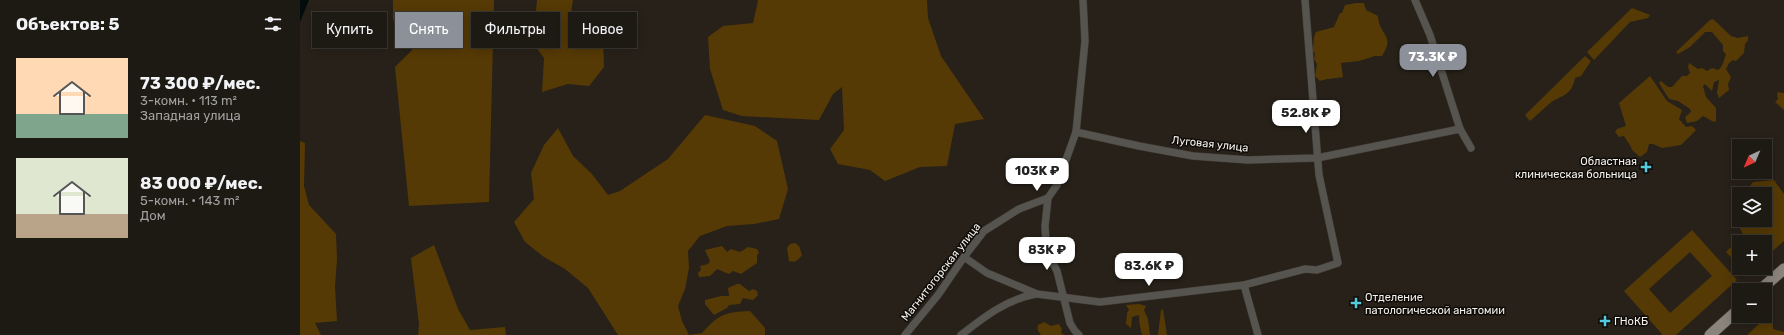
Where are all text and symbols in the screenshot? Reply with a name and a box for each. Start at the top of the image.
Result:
chip: Купить [312,12,387,48]
chip: Снять [395,12,463,48]
chip: Фильтры [471,12,560,48]
chip: Новое [568,12,637,48]
icon: filters [262,13,284,35]
text: Объектов: 5 [16,14,120,34]
pin: 73.3K ₽ [1396,44,1470,78]
text: 73.3K ₽ [1409,49,1457,64]
text: 73 300 ₽/мес. [140,73,260,93]
icon: home [48,74,96,122]
text: 3-комн. · 113 m² [140,93,237,108]
pin: 52.8K ₽ [1269,100,1343,134]
text: 52.8K ₽ [1281,105,1331,120]
text: Западная улица [140,108,241,123]
street label: Луговая улица [1171,133,1249,155]
north arrow [1732,139,1772,179]
map controls [1732,139,1772,323]
place label: Областная клиническая больница [1515,155,1637,181]
pin: 103K ₽ [1004,158,1070,192]
marker: Областная клиническая больница [1640,161,1652,173]
text: 103K ₽ [1015,163,1059,178]
text: 83 000 ₽/мес. [140,173,263,193]
icon: home [48,174,96,222]
button: layers [1732,187,1772,227]
text: 5-комн. · 143 m² [140,193,239,208]
text: Дом [140,208,166,223]
street label: Магнитогорская улица [899,220,983,324]
button: + [1732,235,1772,275]
pin: 83K ₽ [1019,237,1075,271]
text: 83K ₽ [1028,242,1066,257]
pin: 83.6K ₽ [1112,253,1186,287]
text: 83.6K ₽ [1124,258,1174,273]
button: − [1732,283,1772,323]
place label: Отделение патологической анатомии [1365,291,1505,317]
marker: Отделение патологической анатомии [1350,297,1362,309]
marker: ГНоКБ [1599,315,1611,327]
place label: ГНоКБ [1614,315,1648,328]

